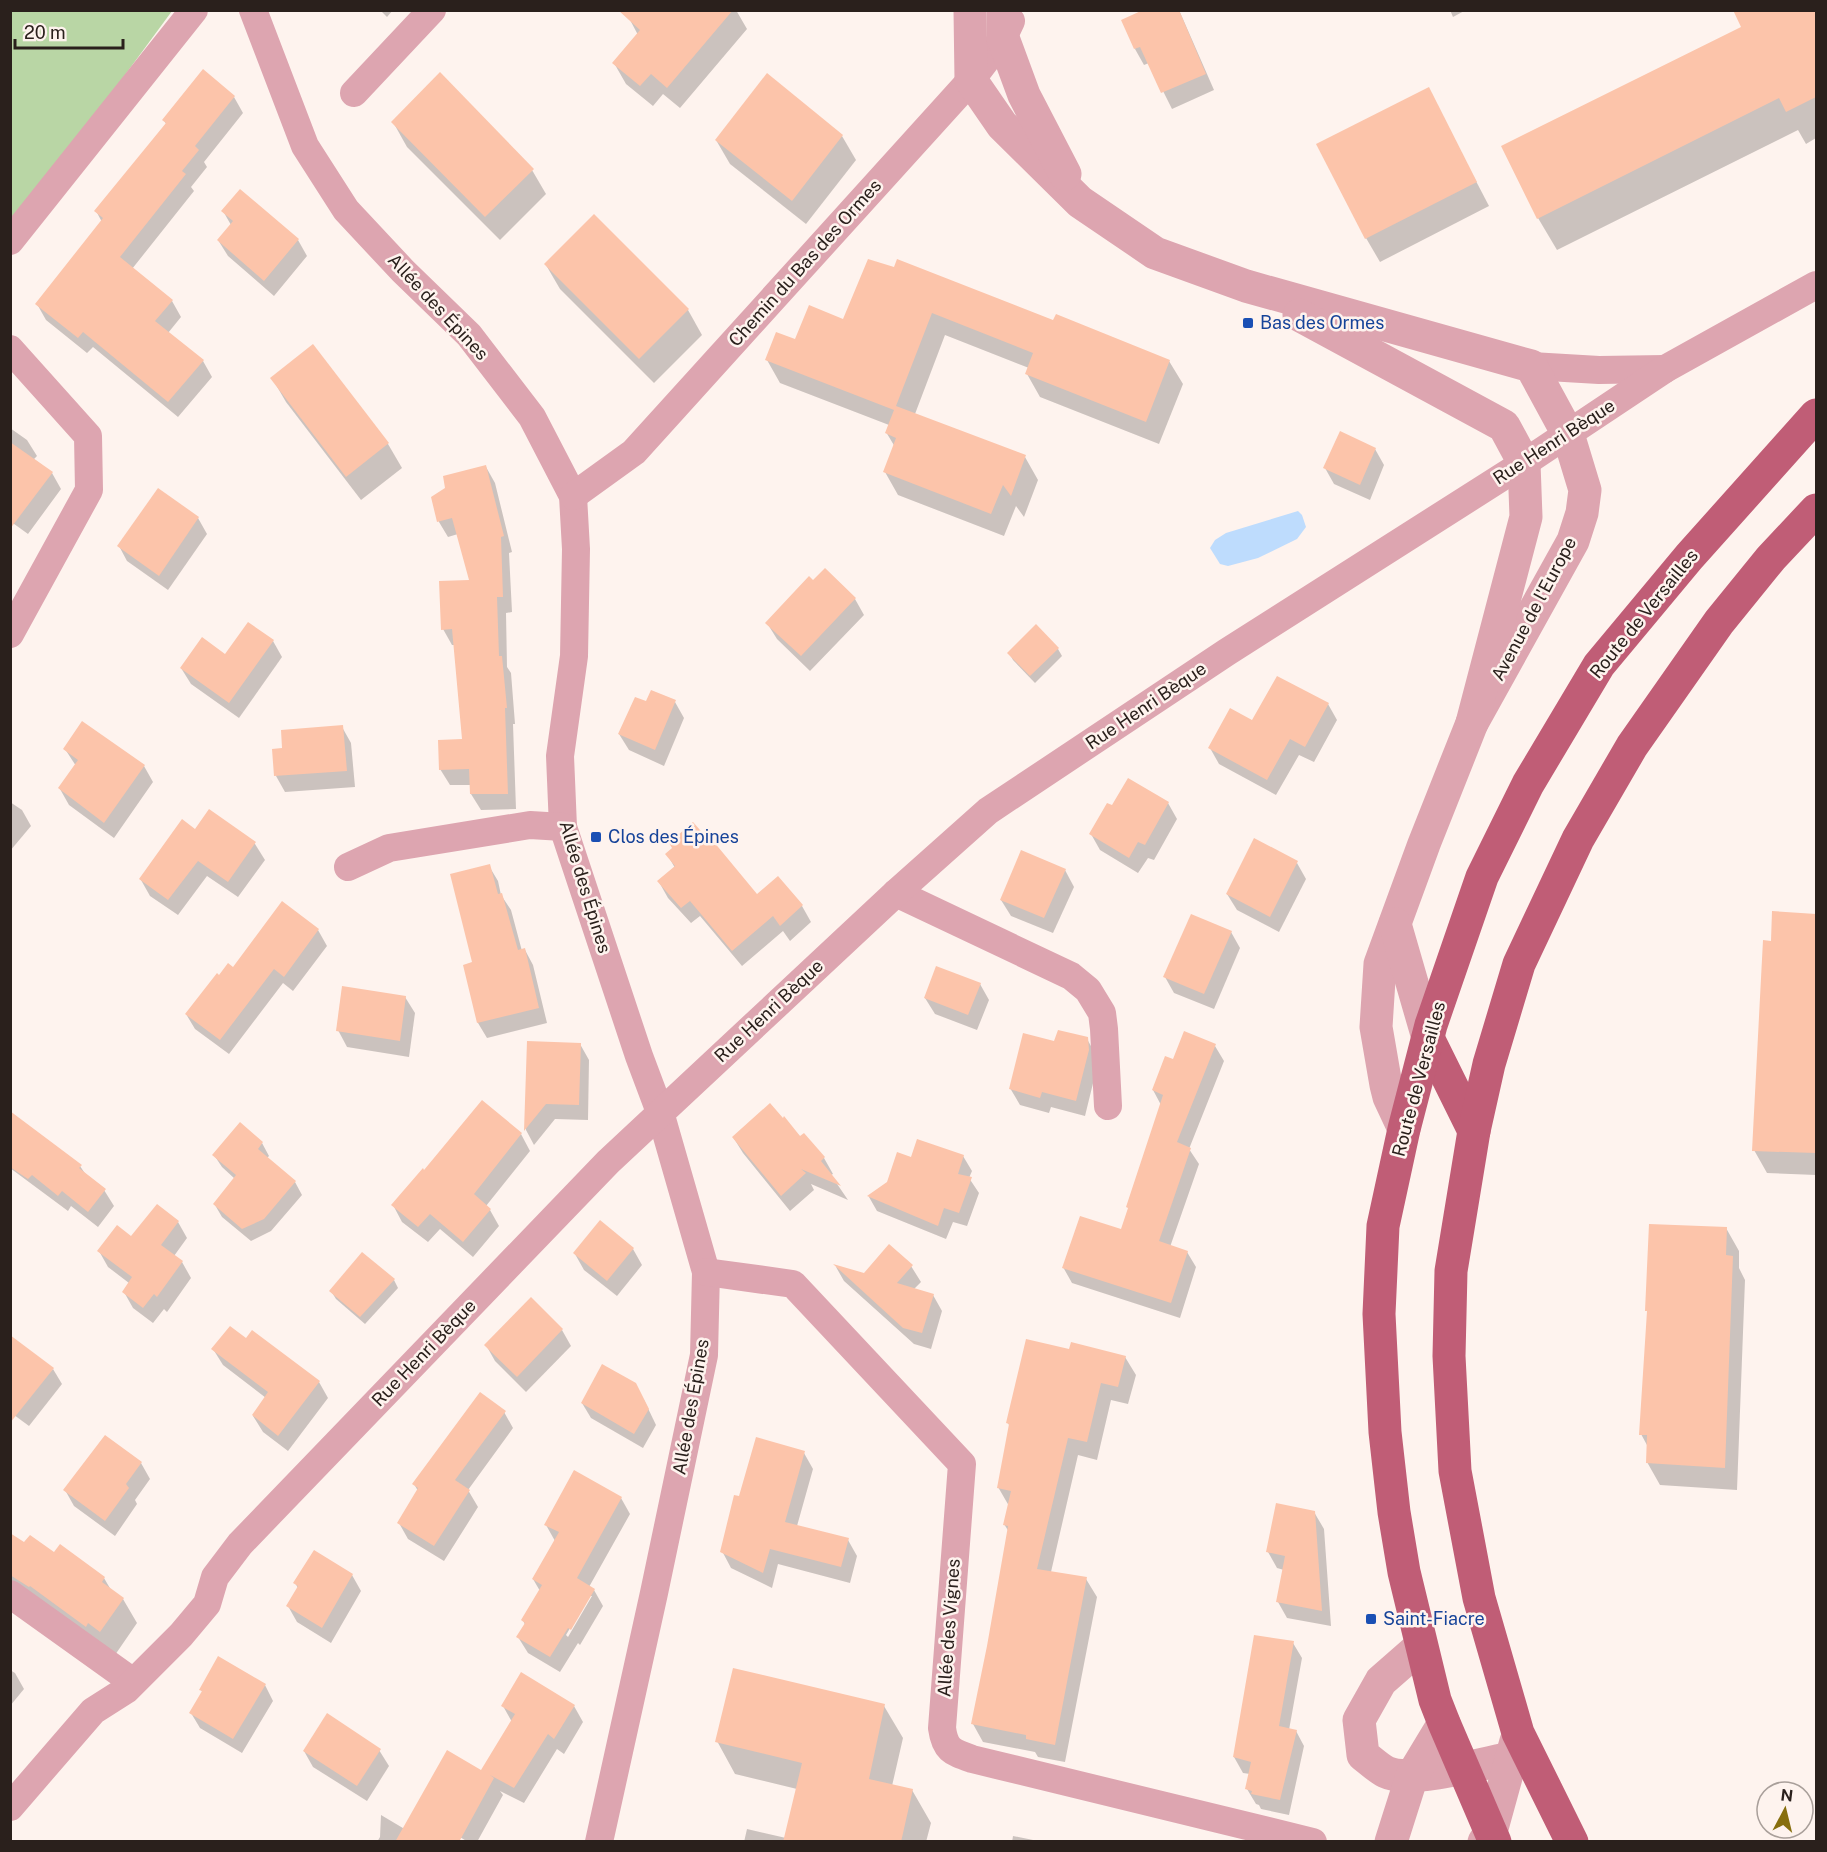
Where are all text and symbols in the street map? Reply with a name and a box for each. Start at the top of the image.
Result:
scale bar [15,12,123,50]
text: 20 m [24,22,66,43]
street label: Chemin du Bas des Ormes [724,175,885,351]
street label: Allée des Épines [384,249,494,364]
place label: Bas des Ormes [1260,312,1384,333]
marker: Bas des Ormes [1241,316,1255,330]
street label: Rue Henri Bèque [1489,394,1618,489]
street label: Avenue de l'Europe [1487,533,1580,684]
street label: Route de Versailles [1585,545,1702,682]
street label: Rue Henri Bèque [1082,658,1210,754]
street label: Allée des Épines [555,818,617,956]
place label: Clos des Épines [608,825,739,847]
marker: Clos des Épines [589,830,603,844]
street label: Rue Henri Bèque [710,955,827,1066]
street label: Route de Versailles [1388,999,1449,1159]
street label: Rue Henri Bèque [367,1295,480,1411]
street label: Allée des Épines [667,1337,713,1476]
street label: Allée des Vignes [933,1558,964,1698]
place label: Saint-Fiacre [1383,1608,1485,1629]
marker: Saint-Fiacre [1364,1612,1378,1626]
north arrow [1755,1780,1815,1840]
text: N [1779,1785,1794,1806]

